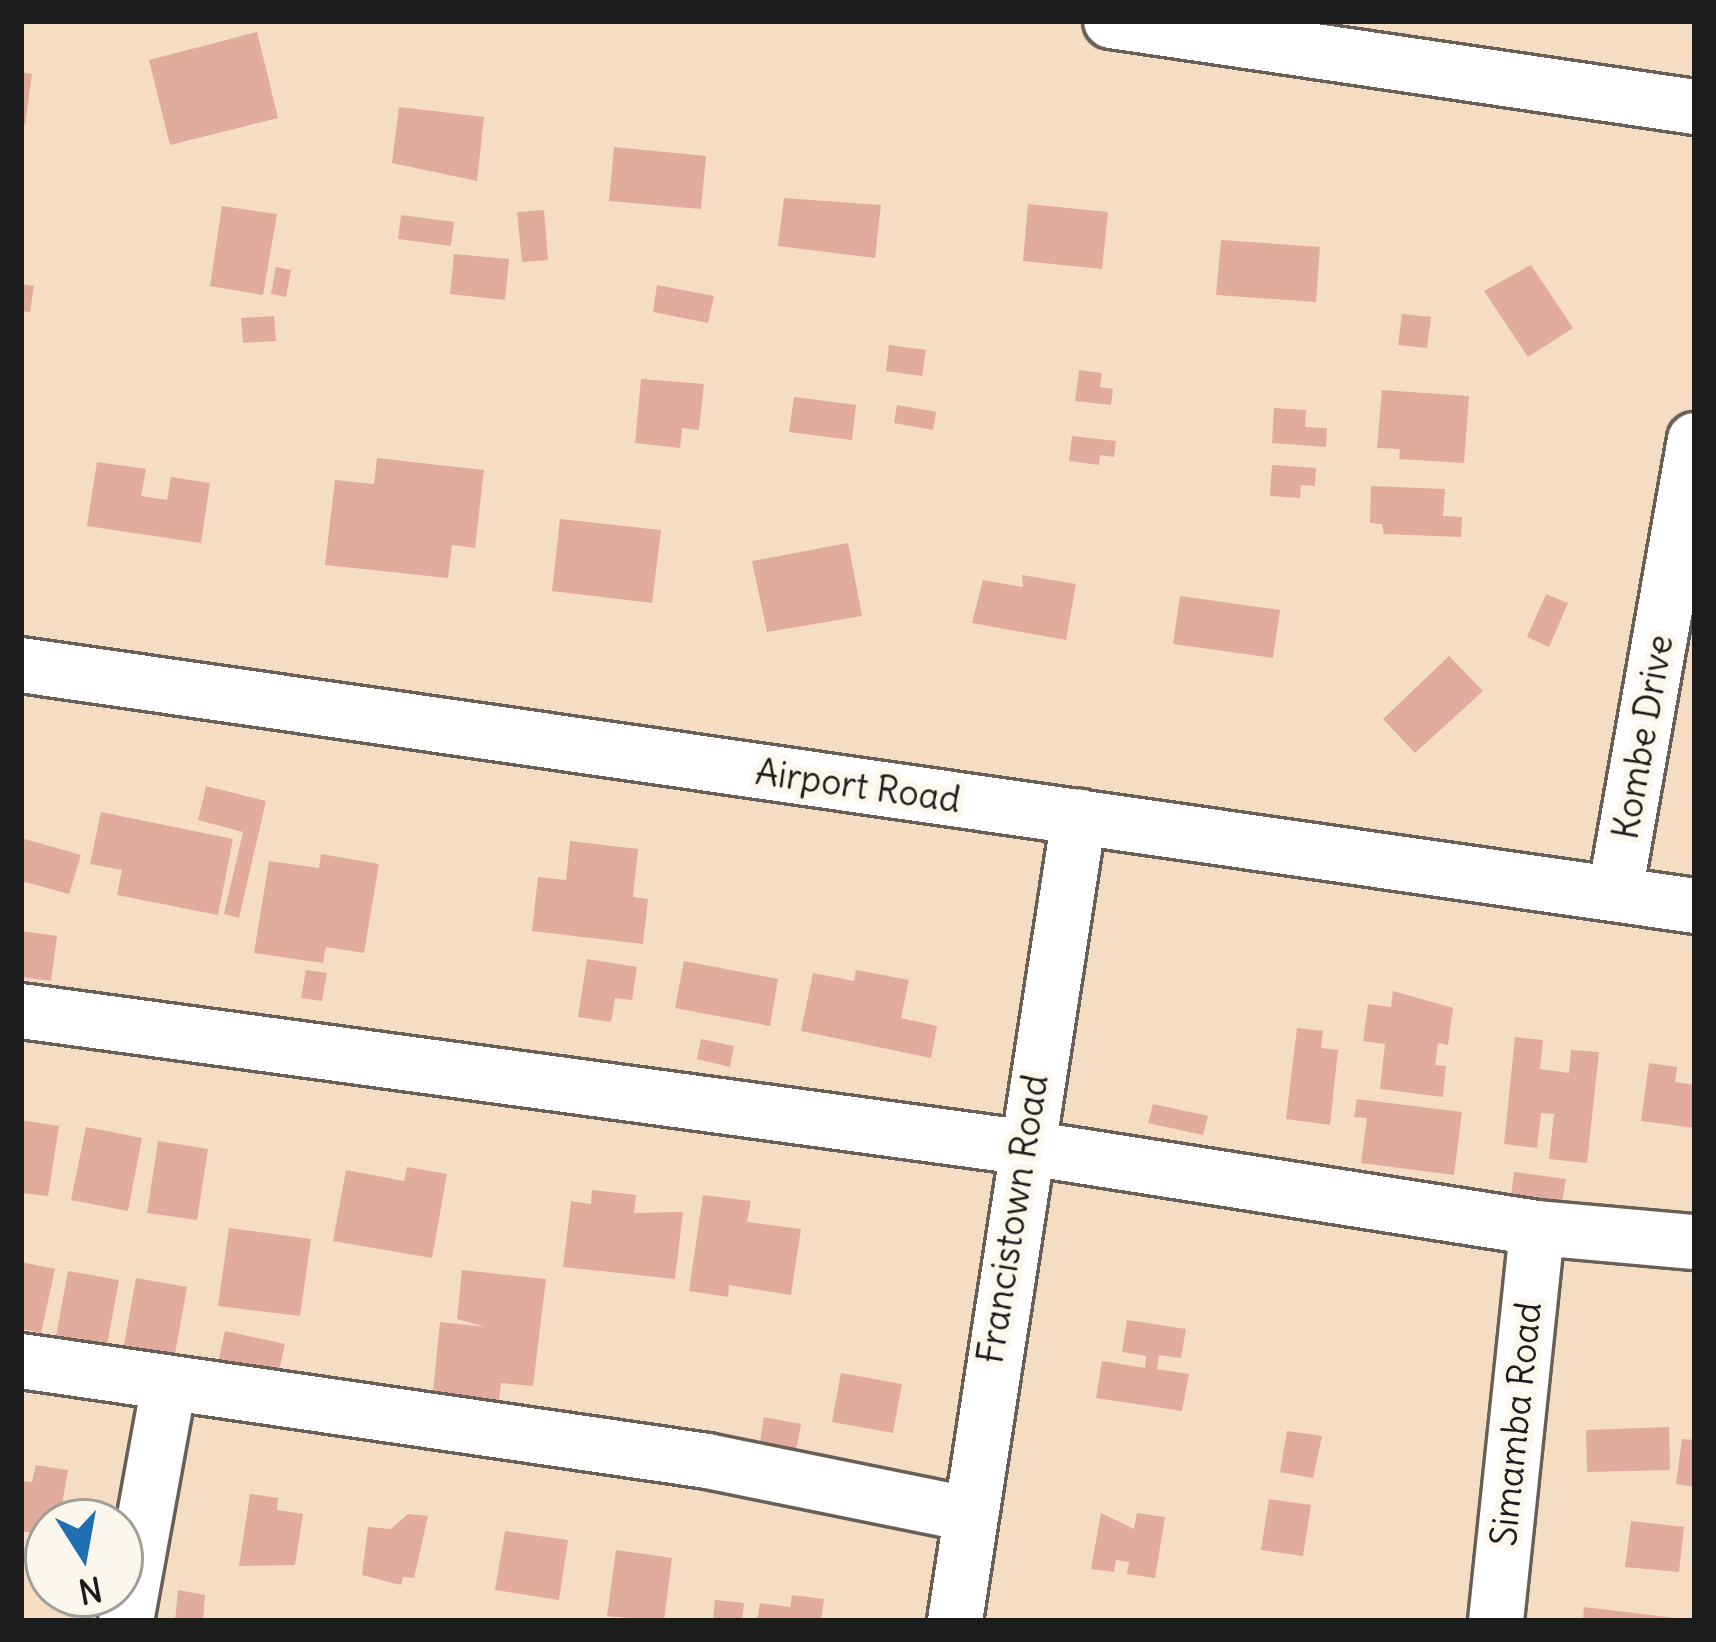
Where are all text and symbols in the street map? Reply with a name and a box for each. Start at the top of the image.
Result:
street label: Kombe Drive [1604,631,1682,843]
street label: Airport Road [753,750,963,822]
street label: Francistown Road [969,1072,1057,1366]
street label: Simamba Road [1482,1300,1550,1548]
north arrow [24,1498,144,1618]
text: N [75,1568,106,1613]

